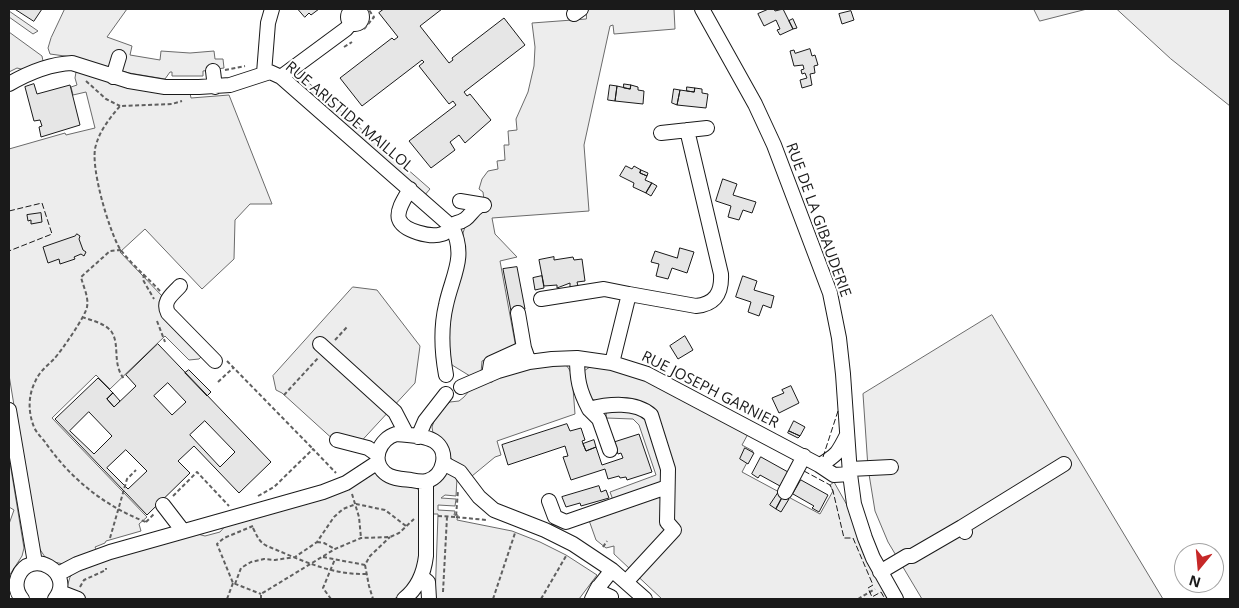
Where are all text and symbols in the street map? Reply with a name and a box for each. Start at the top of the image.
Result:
street label: RUE ARISTIDE MAILLOL [281,58,417,176]
street label: RUE DE LA GIBAUDERIE [782,140,854,300]
street label: RUE JOSEPH GARNIER [638,348,782,432]
north arrow [1174,543,1224,593]
text: N [1187,571,1203,593]

